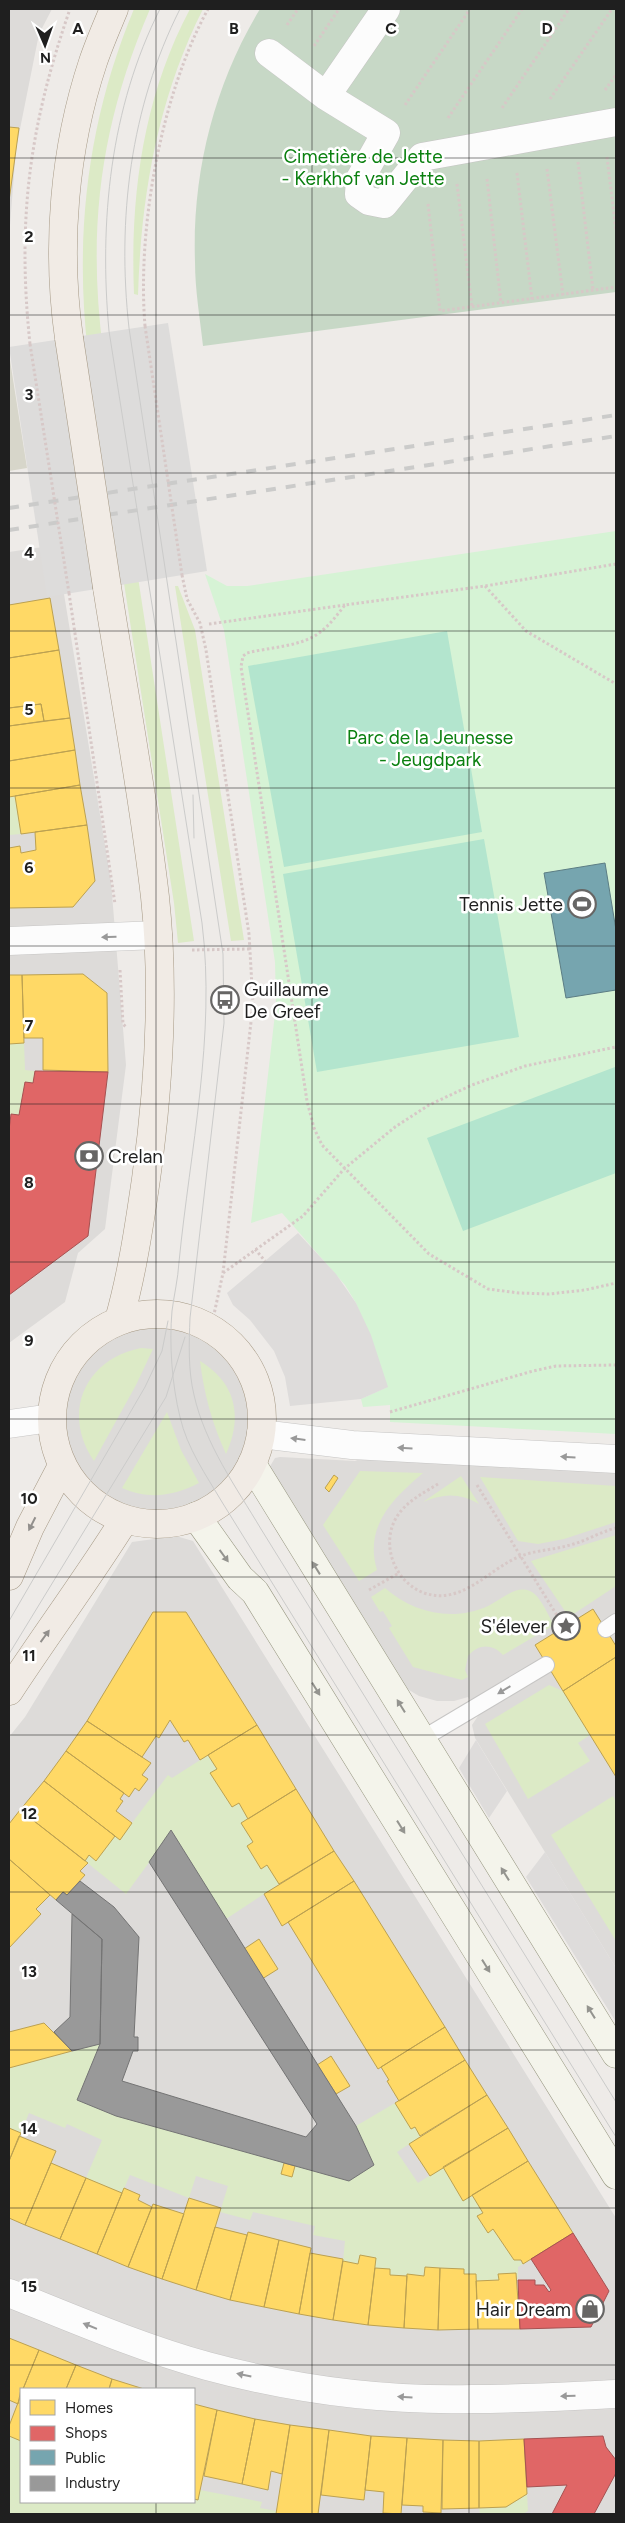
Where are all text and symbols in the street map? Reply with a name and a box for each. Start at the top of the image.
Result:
text: A [72,19,84,38]
text: B [229,19,239,38]
text: C [385,19,397,38]
text: D [541,19,553,38]
north arrow [20,20,70,70]
text: N [40,49,51,66]
park label: Cimetière de Jette - Kerkhof van Jette [282,145,444,190]
text: 2 [24,227,34,246]
text: 3 [25,385,34,404]
text: 4 [24,543,34,562]
text: 5 [24,700,34,719]
park label: Parc de la Jeunesse - Jeugdpark [347,726,513,771]
text: 6 [24,858,34,877]
sports icon: Tennis Jette [567,889,597,919]
place label: Tennis Jette [459,893,563,916]
one-way arrow [101,933,117,941]
place label: Guillaume De Greef [244,978,329,1023]
bus stop icon: Guillaume De Greef [210,985,240,1015]
text: 7 [25,1016,34,1035]
bank icon: Crelan [74,1141,104,1171]
place label: Crelan [108,1145,163,1168]
text: 8 [24,1173,34,1192]
text: 9 [24,1331,34,1350]
one-way arrow [290,1435,306,1443]
one-way arrow [397,1443,413,1451]
one-way arrow [559,1452,575,1460]
text: 10 [20,1489,38,1508]
one-way arrow [28,1517,36,1531]
one-way arrow [219,1549,229,1563]
one-way arrow [311,1561,320,1574]
place icon: S'élever [551,1611,581,1641]
place label: S'élever [480,1615,548,1638]
one-way arrow [40,1630,51,1643]
text: 11 [22,1646,36,1665]
one-way arrow [311,1683,320,1696]
one-way arrow [498,1685,511,1694]
one-way arrow [397,1699,406,1712]
text: 12 [21,1804,37,1823]
one-way arrow [396,1821,406,1834]
one-way arrow [501,1867,510,1880]
one-way arrow [482,1959,491,1972]
text: 13 [21,1962,37,1981]
one-way arrow [586,2006,595,2019]
text: 14 [21,2119,37,2138]
text: 15 [21,2277,37,2296]
shop icon: Hair Dream [575,2294,605,2324]
place label: Hair Dream [476,2298,571,2321]
one-way arrow [83,2321,97,2329]
one-way arrow [237,2371,252,2379]
legend [20,2388,195,2503]
one-way arrow [559,2392,575,2400]
one-way arrow [397,2393,413,2401]
text: Homes [65,2399,113,2417]
text: Shops [65,2424,107,2442]
text: Public [65,2449,106,2467]
text: Industry [65,2474,120,2492]

